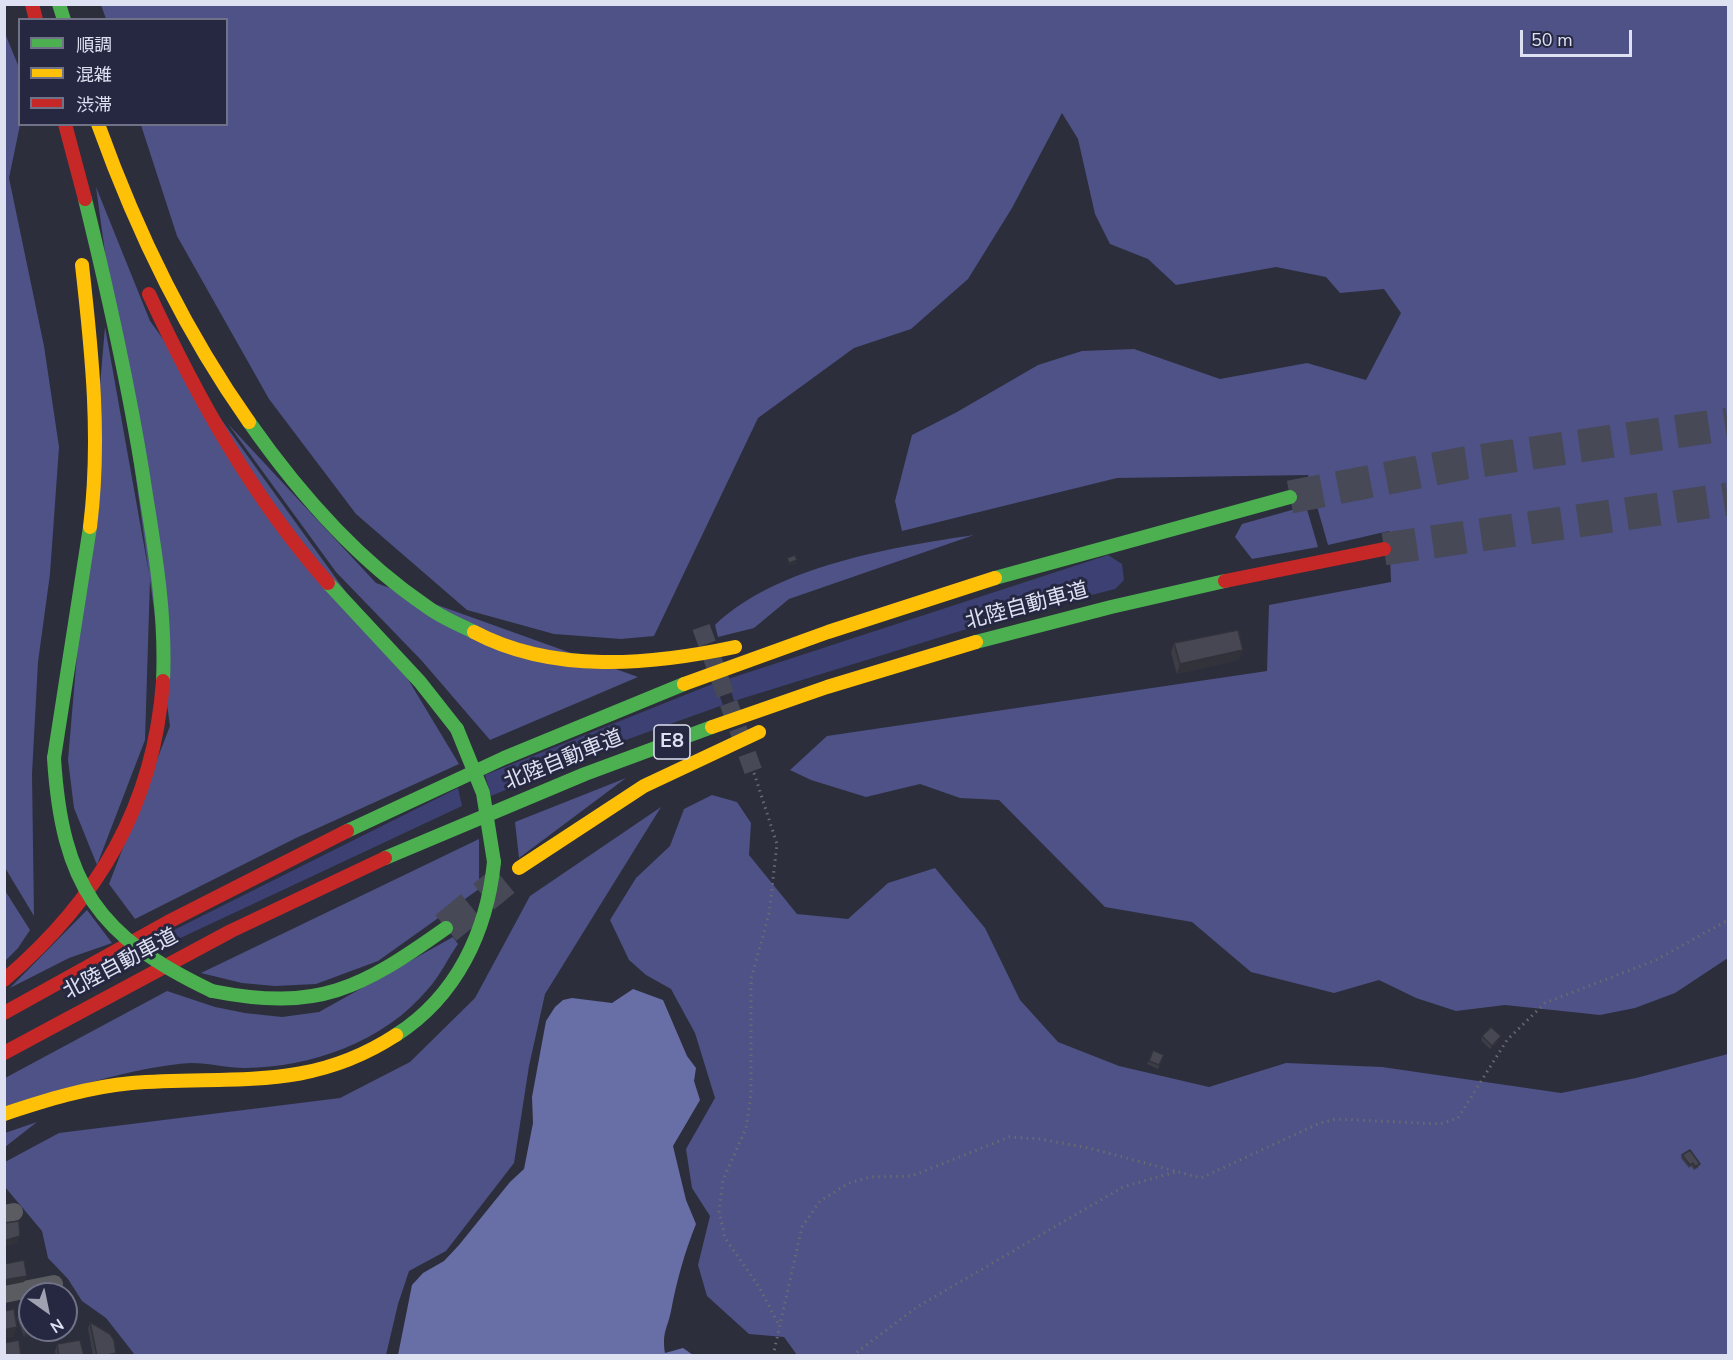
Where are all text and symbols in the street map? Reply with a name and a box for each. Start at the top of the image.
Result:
legend [18,18,228,126]
scale bar [1523,18,1636,56]
text: 50 m [1531,28,1573,52]
text: 順調 [76,33,112,57]
text: 混雑 [76,63,112,87]
text: 渋滞 [76,93,112,117]
street label: 北陸自動車道 [963,579,1091,635]
road number: E8 [654,725,690,759]
street label: 北陸自動車道 [501,726,627,796]
street label: 北陸自動車道 [59,924,183,1006]
north arrow [18,1282,78,1342]
text: N [46,1313,68,1338]

